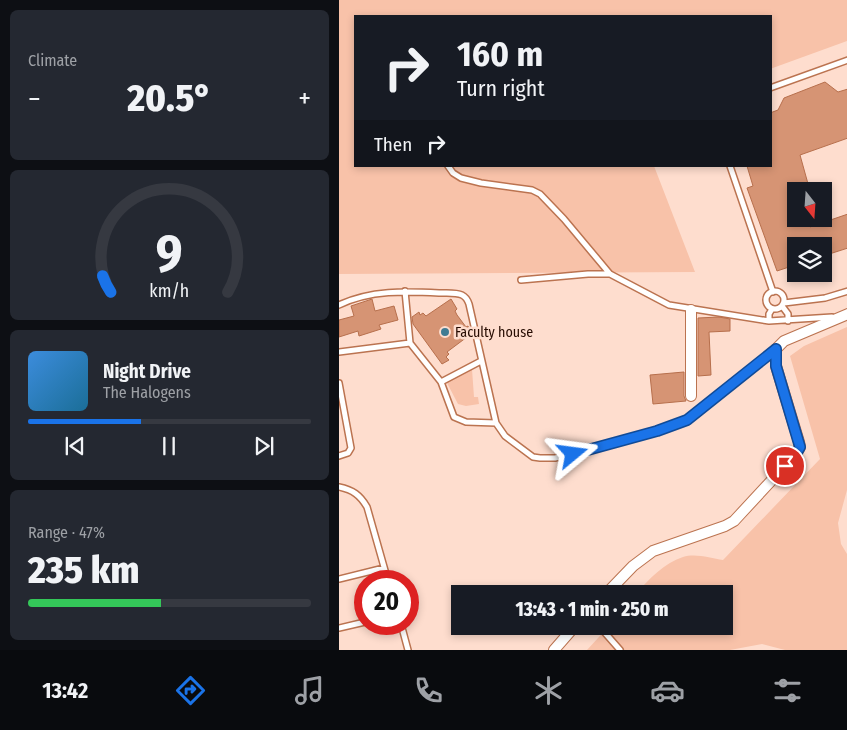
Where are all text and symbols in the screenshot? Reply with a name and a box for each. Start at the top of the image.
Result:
text: 160 m [457,33,543,75]
icon: right [374,35,439,100]
text: Climate [28,51,77,70]
text: 20.5° [127,75,212,121]
text: Turn right [457,75,545,102]
text: − [28,82,41,115]
text: + [298,82,311,115]
icon: right [422,130,450,158]
text: Then [374,133,412,156]
north arrow [787,182,831,228]
map controls [787,182,832,282]
text: 9 [156,222,183,285]
button: layers [787,237,832,282]
text: km/h [150,280,189,302]
place label: Faculty house [455,324,533,341]
marker: Faculty house [439,326,451,338]
text: Night Drive [103,360,191,383]
text: The Halogens [103,383,191,402]
position arrow [546,427,598,479]
icon: previous [61,432,89,460]
icon: pause [155,432,183,460]
icon: next [250,432,278,460]
pin [764,445,806,487]
icon: arrive [771,452,799,480]
text: Range · 47% [28,523,105,542]
text: 235 km [28,547,140,593]
speed limit sign: 20 [354,570,419,635]
text: 13:43 · 1 min · 250 m [515,598,669,621]
icon: directions [173,673,208,708]
icon: music [292,673,327,708]
icon: phone [411,673,446,708]
icon: climate [531,673,566,708]
icon: car [650,673,685,708]
icon: filters [770,673,805,708]
text: 13:42 [42,677,88,704]

